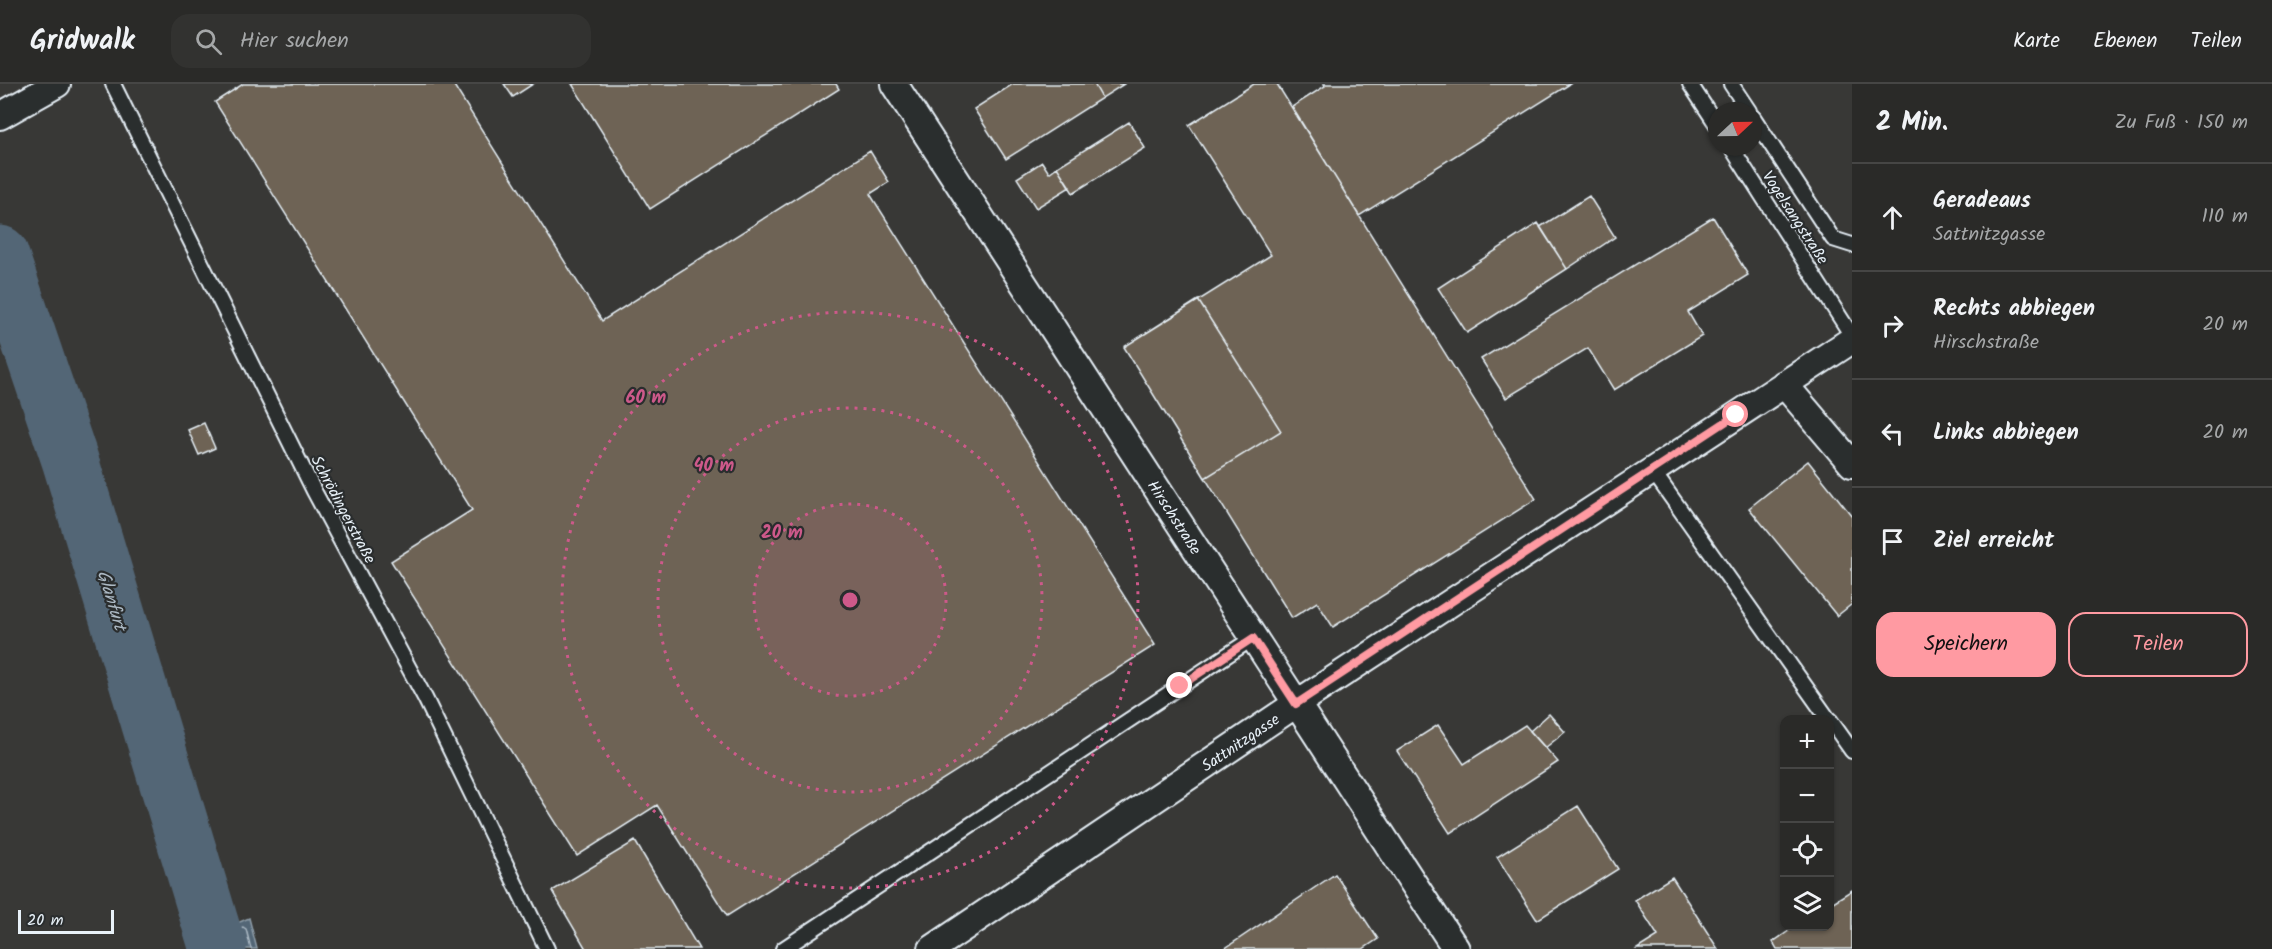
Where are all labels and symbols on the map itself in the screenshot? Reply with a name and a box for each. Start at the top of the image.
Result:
north arrow [1708,102,1762,156]
street label: Vogelsangstraße [1755,166,1834,270]
text: 60 m [626,384,667,413]
route start [1722,401,1748,427]
street label: Schrödingerstraße [304,451,382,568]
text: 40 m [694,452,735,481]
street label: Hirschstraße [1140,475,1207,560]
text: 20 m [761,519,803,548]
water label: Glanfurt [88,567,134,637]
centre of rings [840,590,860,610]
route end [1166,672,1192,698]
street label: Sattnitzgasse [1197,708,1285,779]
scale bar [18,907,114,934]

